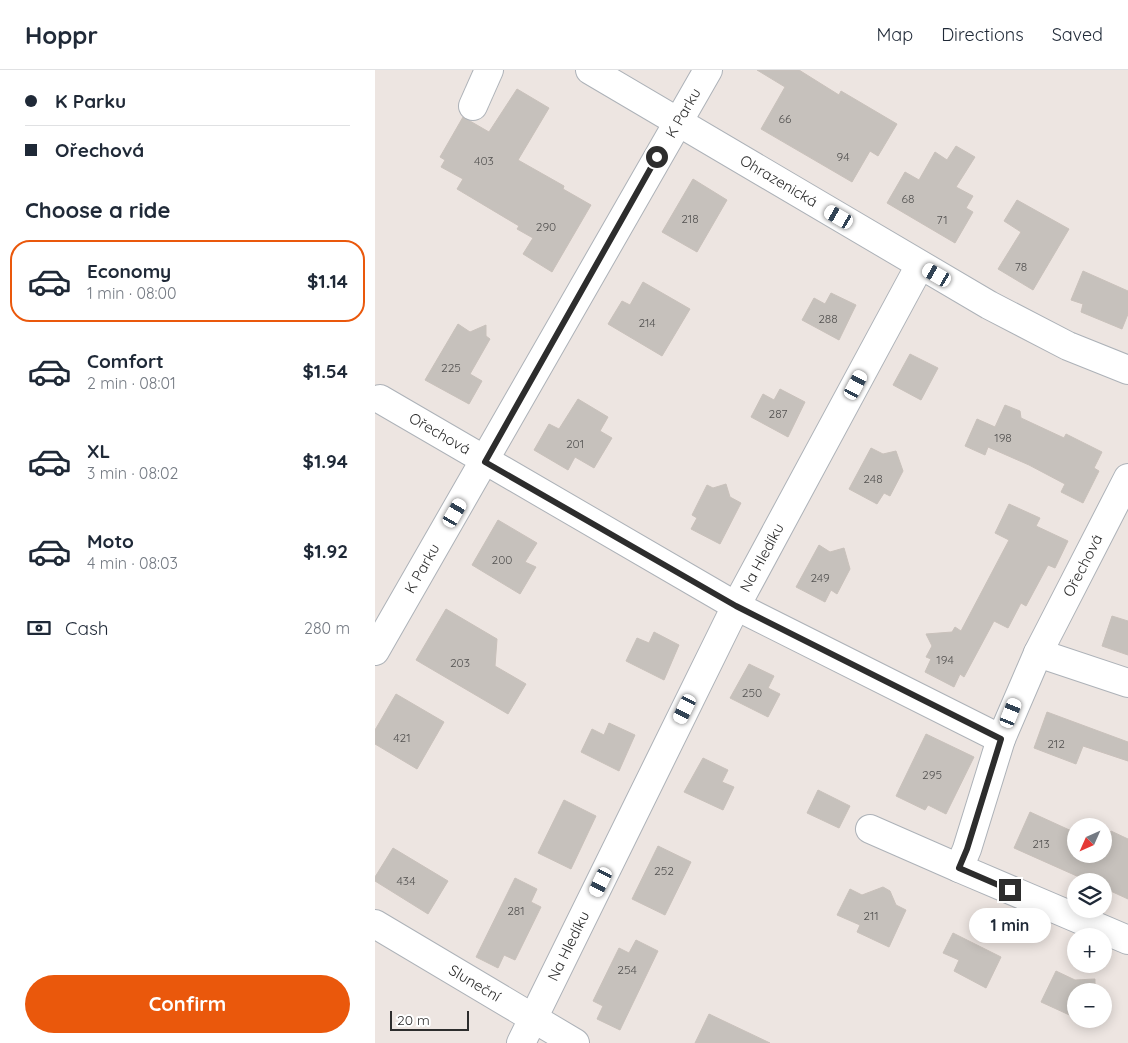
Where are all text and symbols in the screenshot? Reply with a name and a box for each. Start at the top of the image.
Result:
text: Hoppr [25,20,98,50]
text: Map [876,23,913,46]
text: Directions [941,23,1024,46]
text: Saved [1052,23,1103,46]
street label: K Parku [661,84,705,141]
text: K Parku [55,89,126,113]
house number: 66 [779,111,792,126]
text: Ořechová [55,138,144,162]
route start [646,146,668,168]
house number: 94 [836,149,850,164]
street label: Ohrazenická [737,150,821,211]
house number: 403 [474,153,494,168]
house number: 68 [902,191,914,206]
text: Choose a ride [25,196,170,224]
car [822,203,855,231]
house number: 218 [681,211,699,226]
house number: 71 [936,212,948,227]
house number: 290 [536,219,556,234]
icon: car [27,259,72,304]
text: Economy [87,259,171,283]
house number: 78 [1015,259,1027,274]
car [920,261,953,289]
text: $1.14 [307,269,348,293]
text: 1 min · 08:00 [87,283,177,303]
house number: 288 [818,311,838,326]
house number: 214 [638,315,656,330]
icon: car [27,349,72,394]
text: Comfort [87,349,164,373]
text: $1.54 [302,359,348,383]
house number: 225 [441,360,461,375]
car [842,368,869,402]
text: 2 min · 08:01 [87,373,176,393]
house number: 287 [769,406,787,421]
street label: Ořechová [406,408,474,459]
house number: 198 [994,430,1012,445]
house number: 201 [566,436,584,451]
icon: car [27,439,72,484]
text: XL [87,439,110,463]
text: $1.94 [303,449,348,473]
text: 3 min · 08:02 [87,463,178,483]
house number: 248 [863,471,883,486]
car [441,496,468,530]
street label: Na Hledíku [735,520,788,595]
icon: car [27,529,72,574]
text: Moto [87,529,134,553]
street label: Ořechová [1059,531,1107,600]
text: $1.92 [303,539,348,563]
street label: K Parku [400,540,444,597]
house number: 200 [492,552,512,567]
text: 4 min · 08:03 [87,553,178,573]
house number: 249 [810,570,830,585]
icon: cash [25,614,53,642]
text: Cash [65,616,109,640]
text: 280 m [304,618,350,638]
house number: 194 [936,652,954,667]
house number: 203 [450,655,470,670]
house number: 250 [742,685,762,700]
car [671,692,698,726]
car [998,696,1023,730]
house number: 421 [393,730,411,745]
house number: 212 [1047,736,1065,751]
house number: 295 [922,767,942,782]
north arrow [1067,818,1113,862]
map controls [1067,818,1112,1028]
house number: 213 [1032,836,1050,851]
house number: 252 [654,863,674,878]
car [587,865,614,899]
house number: 434 [397,873,415,888]
button: layers [1067,873,1112,918]
route end [999,879,1021,901]
house number: 281 [507,903,525,918]
street label: Na Hledíku [543,908,593,984]
house number: 211 [863,908,879,923]
callout: 1 min [969,908,1051,942]
text: 1 min [991,915,1029,935]
button: + [1067,928,1112,973]
street label: Sluneční [446,960,505,1006]
house number: 254 [617,962,637,977]
button: Confirm [25,975,350,1033]
button: − [1067,983,1112,1028]
scale bar [390,1008,469,1031]
text: 20 m [397,1011,430,1029]

